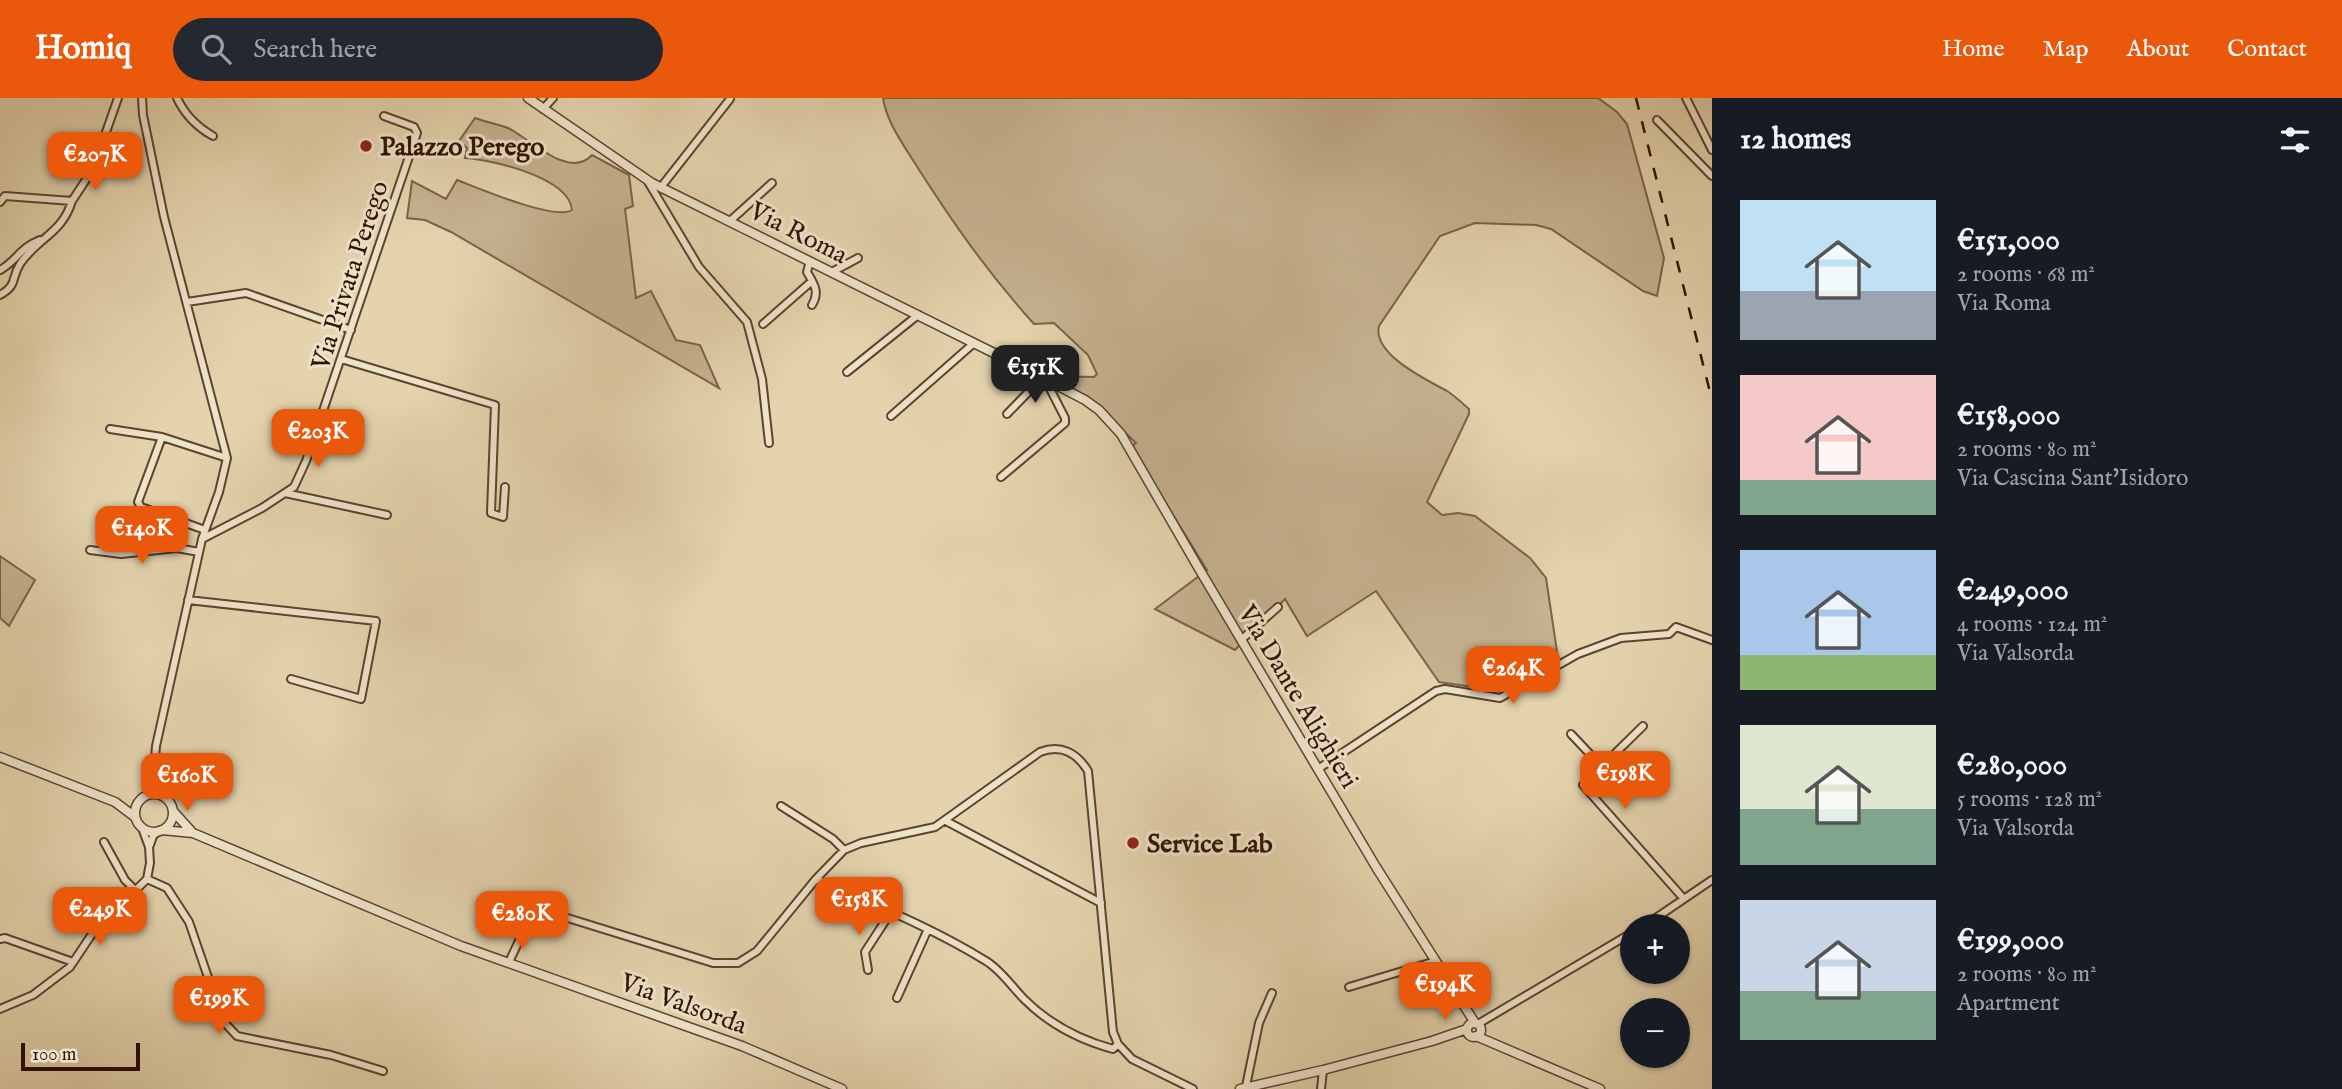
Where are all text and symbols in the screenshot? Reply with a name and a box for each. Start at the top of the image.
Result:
search box [173,18,663,81]
text: Homiq [35,28,131,70]
icon: search [197,30,235,68]
text: Search here [253,33,377,66]
text: Home [1942,34,2005,65]
text: Map [2043,34,2089,65]
text: About [2127,34,2189,65]
text: Contact [2227,34,2307,65]
text: 12 homes [1740,121,1851,159]
icon: filters [2276,121,2314,159]
place label: Palazzo Perego [380,131,544,164]
pin: €207K [46,132,144,192]
marker: Palazzo Perego [358,138,374,154]
text: €207K [64,140,126,169]
street label: Via Privata Perego [304,177,397,375]
street label: Via Roma [743,194,854,272]
text: €151,000 [1957,222,2060,260]
icon: home [1796,228,1880,312]
text: 2 rooms · 68 m² [1957,260,2095,289]
text: Via Roma [1957,289,2051,318]
pin: €151K [986,345,1084,405]
text: €151K [1007,353,1063,382]
text: €158,000 [1957,397,2061,435]
icon: home [1796,403,1880,487]
pin: €203K [269,410,367,469]
text: €203K [288,417,348,446]
text: 2 rooms · 80 m² [1957,435,2097,464]
text: Via Cascina Sant'Isidoro [1957,464,2188,493]
pin: €140K [93,506,191,566]
text: €140K [111,514,173,543]
text: €249,000 [1957,572,2069,610]
icon: home [1796,578,1880,662]
street label: Via Dante Alighieri [1229,598,1365,795]
text: 4 rooms · 124 m² [1957,610,2107,639]
text: Via Valsorda [1957,639,2074,668]
pin: €264K [1464,646,1562,706]
text: €264K [1482,654,1544,683]
text: €280,000 [1957,747,2067,785]
pin: €198K [1576,752,1674,811]
icon: home [1796,753,1880,837]
pin: €160K [138,754,236,813]
text: €198K [1596,759,1654,788]
text: €160K [157,761,217,790]
text: 5 rooms · 128 m² [1957,785,2102,814]
text: Via Valsorda [1957,814,2074,843]
place label: Service Lab [1147,828,1273,861]
marker: Service Lab [1125,835,1141,851]
pin: €158K [810,878,908,937]
text: €158K [831,885,887,914]
pin: €249K [51,888,149,947]
pin: €280K [473,892,571,951]
text: €249K [69,895,131,924]
text: €280K [491,899,553,928]
map controls [1620,914,1690,1068]
button: + [1620,914,1690,984]
text: €199,000 [1957,922,2064,960]
icon: home [1796,928,1880,1012]
text: 2 rooms · 80 m² [1957,960,2097,989]
pin: €194K [1396,962,1494,1022]
street label: Via Valsorda [615,966,752,1043]
text: €194K [1415,970,1475,999]
pin: €199K [170,976,268,1036]
text: €199K [190,984,248,1013]
text: Apartment [1957,989,2060,1018]
button: − [1620,998,1690,1068]
scale bar [21,1040,140,1072]
text: 100 m [32,1043,76,1067]

